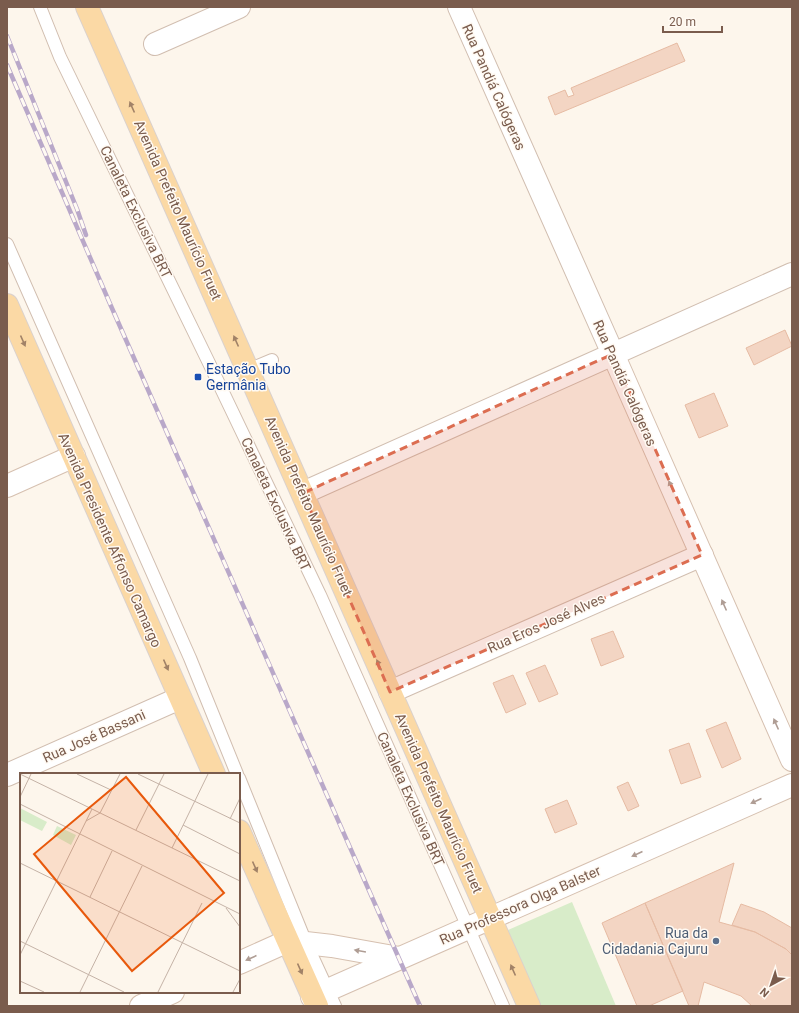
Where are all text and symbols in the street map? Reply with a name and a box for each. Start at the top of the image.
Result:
scale bar [663,8,722,34]
text: 20 m [669,15,696,29]
street label: Rua Pandiá Calógeras [459,21,529,153]
one-way arrow [129,101,135,113]
street label: Avenida Prefeito Maurício Fruet [131,118,225,303]
street label: Canaleta Exclusiva BRT [97,143,175,281]
street label: Rua Pandiá Calógeras [590,317,660,449]
one-way arrow [20,335,26,346]
one-way arrow [233,335,239,347]
place label: Estação Tubo Germânia [206,361,291,393]
marker: Estação Tubo Germânia [193,372,203,382]
street label: Avenida Prefeito Maurício Fruet [262,414,356,599]
street label: Avenida Presidente Affonso Camargo [55,430,165,650]
street label: Canaleta Exclusiva BRT [238,435,314,574]
one-way arrow [668,481,674,492]
street label: Rua Eros José Alves [485,590,607,656]
one-way arrow [720,599,727,611]
one-way arrow [163,659,169,670]
one-way arrow [375,659,382,671]
street label: Rua José Bassani [40,706,148,766]
street label: Avenida Prefeito Maurício Fruet [392,711,486,896]
one-way arrow [773,718,779,729]
street label: Canaleta Exclusiva BRT [374,729,448,869]
inset map [20,773,240,993]
one-way arrow [751,798,762,804]
one-way arrow [631,851,643,857]
one-way arrow [252,861,258,872]
street label: Rua Professora Olga Balster [437,862,603,948]
place label: Rua da Cidadania Cajuru [602,925,708,957]
marker: Rua da Cidadania Cajuru [711,936,721,946]
one-way arrow [354,948,366,954]
one-way arrow [245,955,256,961]
one-way arrow [297,963,303,975]
one-way arrow [510,964,516,976]
north arrow [751,965,791,1005]
text: N [758,985,772,1000]

